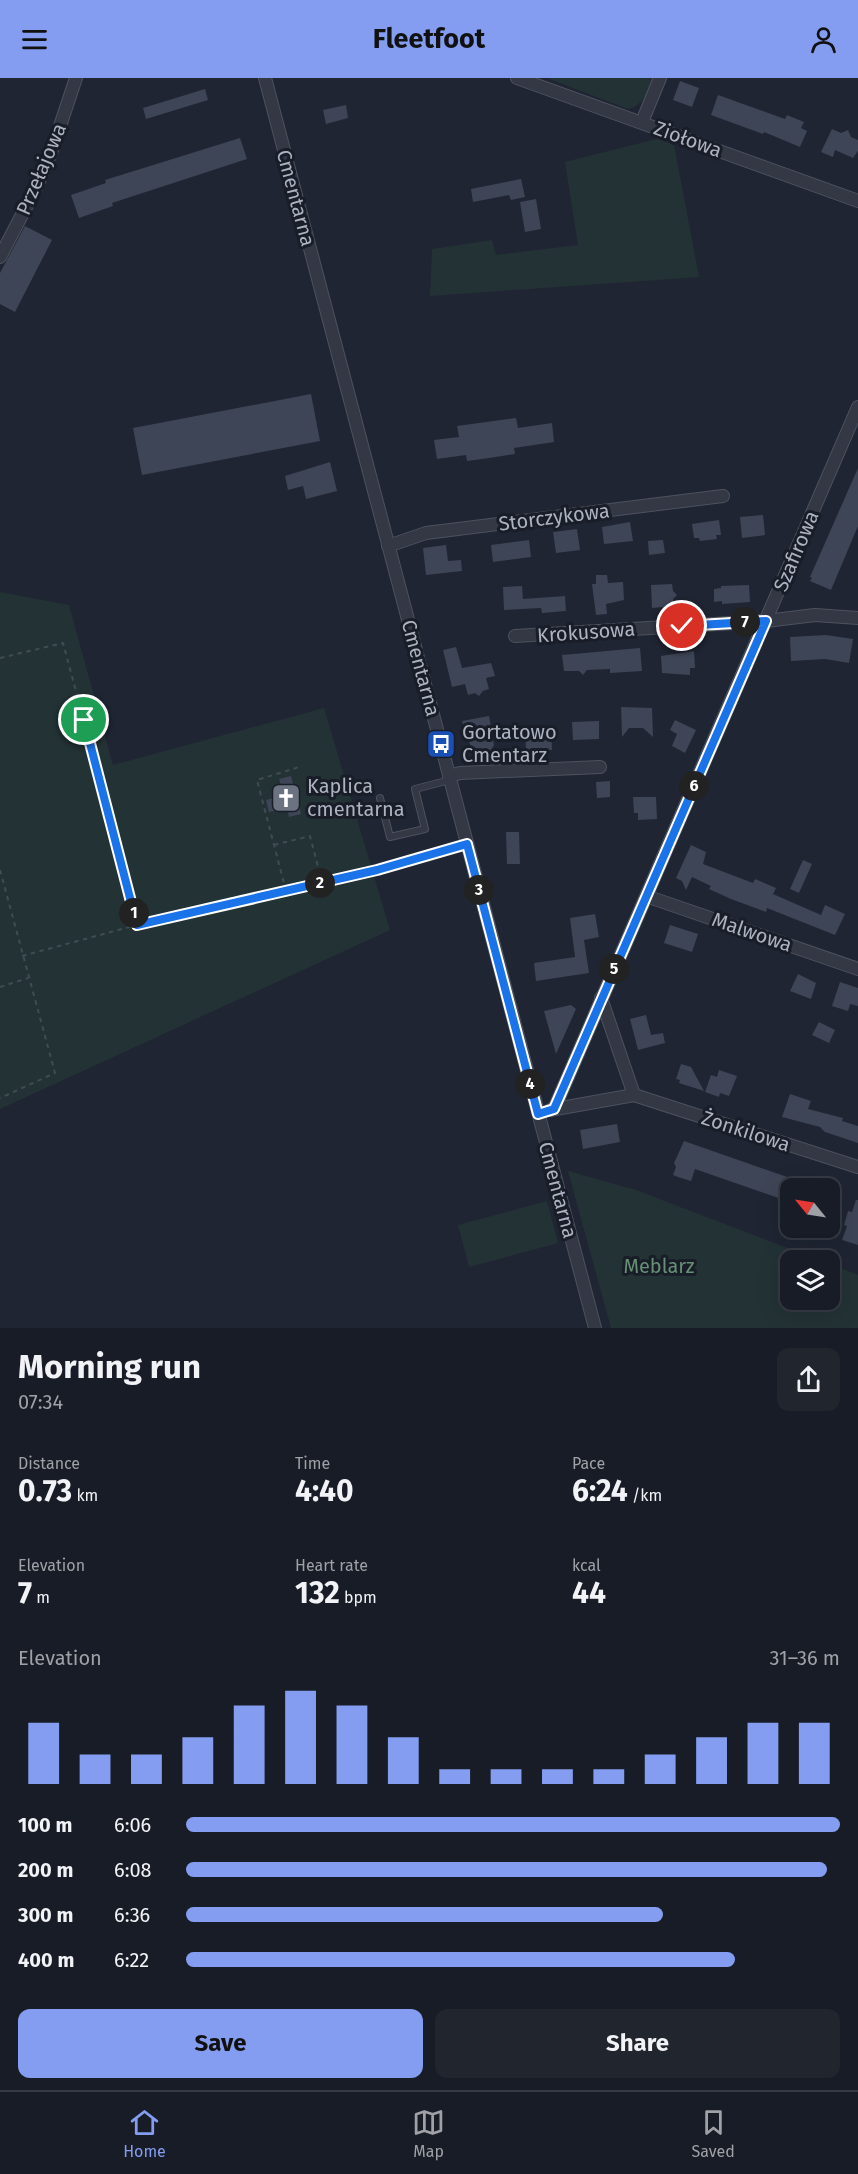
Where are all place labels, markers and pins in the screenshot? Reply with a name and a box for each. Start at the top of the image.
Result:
pin [656,600,707,651]
pin: 7 [730,607,760,637]
pin [58,694,109,745]
place label: Gortatowo Cmentarz [462,720,557,767]
bus stop icon: Gortatowo Cmentarz [425,728,457,760]
pin: 6 [679,771,709,801]
place label: Kaplica cmentarna [307,774,405,821]
church icon: Kaplica cmentarna [270,782,302,814]
pin: 2 [305,868,335,898]
pin: 3 [464,875,494,905]
pin: 1 [119,898,149,928]
pin: 5 [599,954,629,984]
pin: 4 [515,1069,545,1099]

